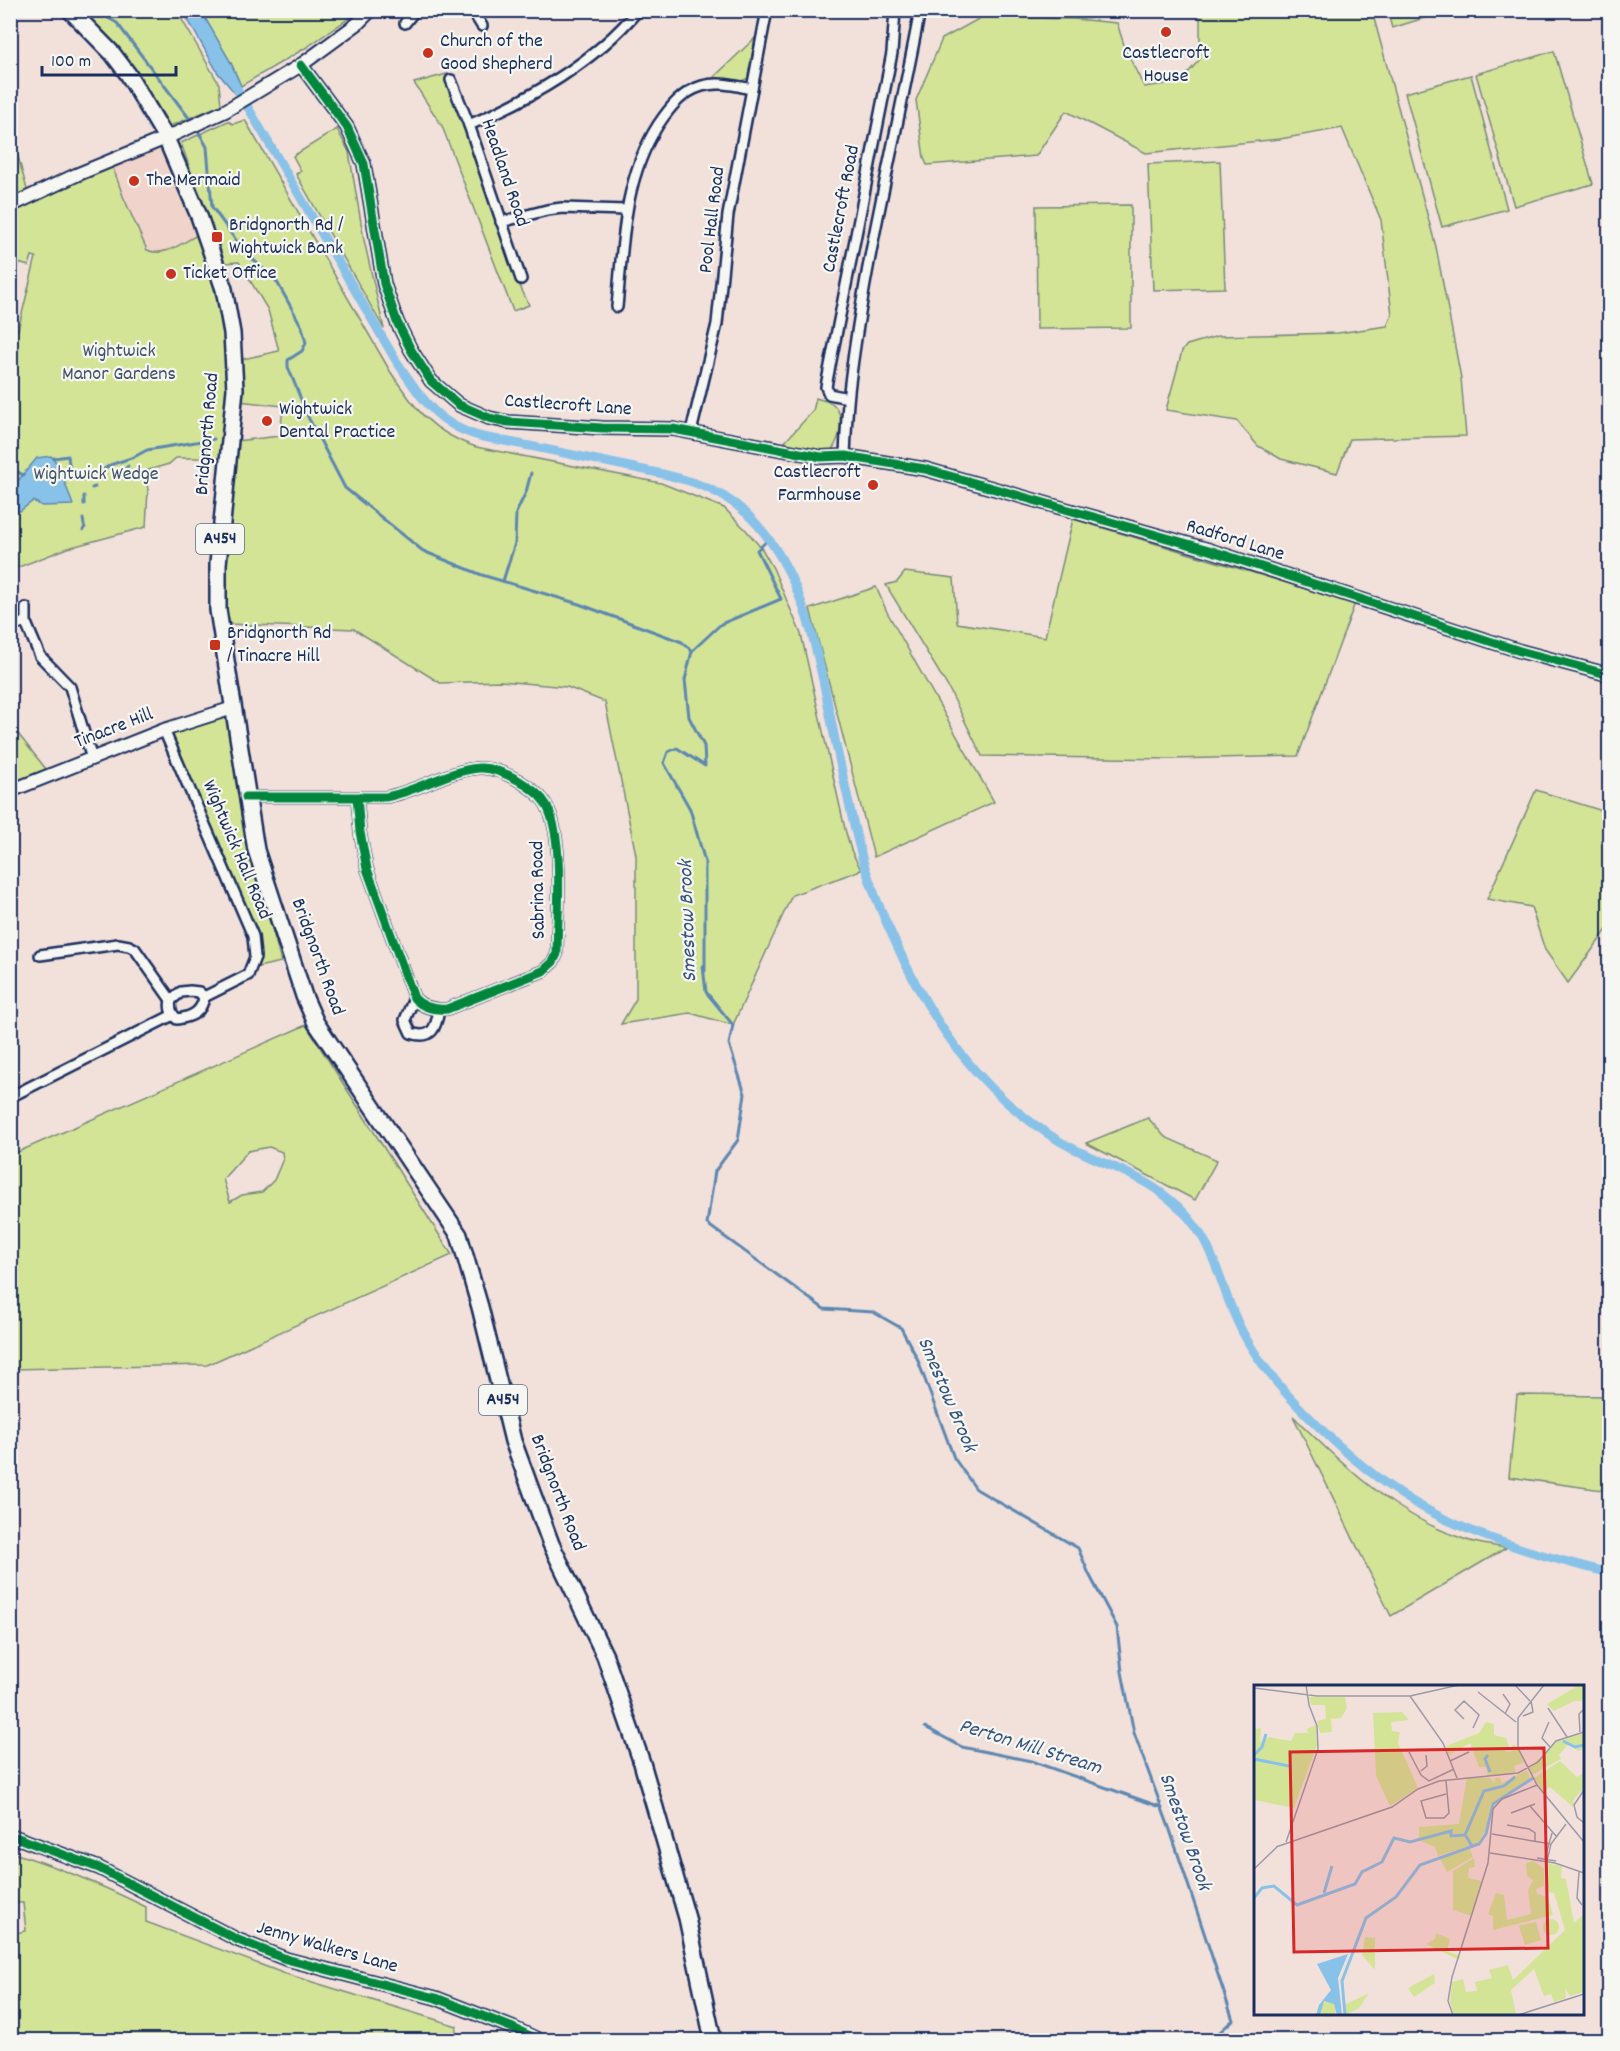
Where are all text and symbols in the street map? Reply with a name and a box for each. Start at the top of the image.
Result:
marker: Castlecroft House [1159,25,1173,39]
place label: Church of the Good Shepherd [440,28,553,79]
scale bar [42,39,176,77]
place label: Castlecroft House [1122,40,1210,91]
marker: Church of the Good Shepherd [421,46,435,60]
text: 100 m [51,50,91,75]
street label: Headland Road [472,115,536,231]
street label: Castlecroft Road [816,143,868,275]
street label: Pool Hall Road [693,165,733,275]
place label: The Mermaid [146,167,241,195]
marker: The Mermaid [127,174,141,188]
place label: Bridgnorth Rd / Wightwick Bank [229,212,344,263]
marker: Bridgnorth Rd / Wightwick Bank [210,230,224,244]
place label: Ticket Office [183,260,277,288]
marker: Ticket Office [164,267,178,281]
park label: Wightwick Manor Gardens [62,338,176,389]
street label: Bridgnorth Road [189,372,227,496]
street label: Castlecroft Lane [503,388,633,424]
place label: Wightwick Dental Practice [279,396,395,447]
marker: Wightwick Dental Practice [260,414,274,428]
place label: Castlecroft Farmhouse [774,459,861,510]
park label: Wightwick Wedge [33,461,159,489]
marker: Castlecroft Farmhouse [866,478,880,492]
street label: Radford Lane [1182,513,1288,569]
road number: A454 [196,524,244,554]
place label: Bridgnorth Rd / Tinacre Hill [227,620,332,671]
marker: Bridgnorth Rd / Tinacre Hill [208,638,222,652]
street label: Tinacre Hill [70,701,158,757]
street label: Wightwick Hall Road [194,776,278,924]
street label: Sabrina Road [524,840,554,940]
water label: Smestow Brook [672,857,706,983]
street label: Bridgnorth Road [283,895,351,1019]
water label: Smestow Brook [908,1333,985,1459]
road number: A454 [479,1385,527,1415]
street label: Bridgnorth Road [522,1431,592,1555]
inset map [1254,1685,1584,2015]
water label: Perton Mill Stream [955,1712,1105,1784]
water label: Smestow Brook [1150,1769,1219,1897]
street label: Jenny Walkers Lane [253,1914,401,1982]

